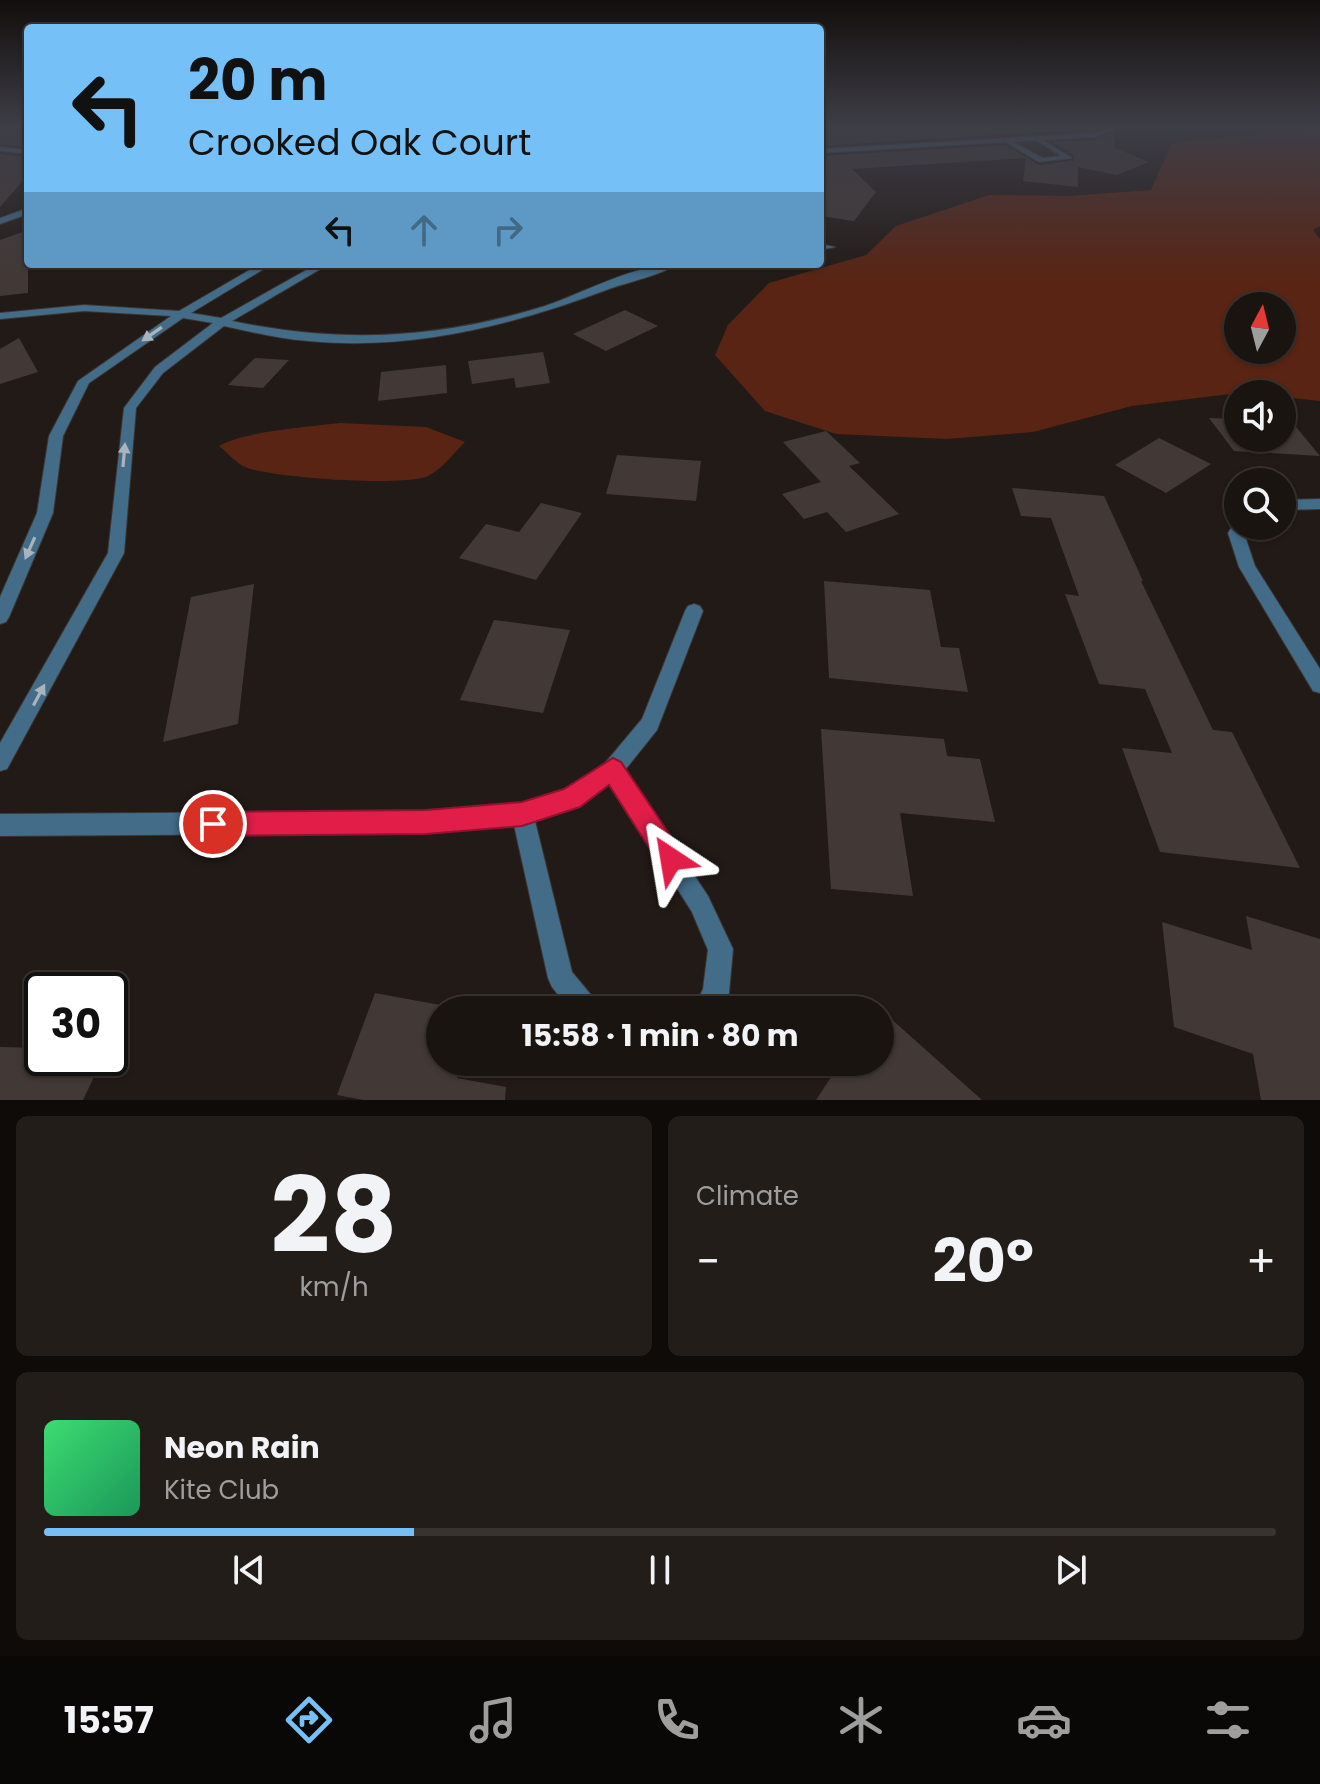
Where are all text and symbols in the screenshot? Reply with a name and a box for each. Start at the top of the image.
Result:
text: 20 m [188,41,328,120]
icon: left [56,56,160,160]
text: Crooked Oak Court [188,117,531,168]
icon: left [318,208,362,252]
icon: ahead [402,208,446,252]
icon: right [486,208,530,252]
north arrow [1224,292,1296,364]
map controls [1224,292,1296,540]
one-way arrow [142,326,163,341]
button: sound [1224,380,1296,452]
one-way arrow [118,442,131,467]
button: search [1224,468,1296,540]
one-way arrow [24,536,37,559]
one-way arrow [32,684,46,706]
pin [179,790,247,858]
icon: arrive [191,802,235,846]
position arrow [629,817,713,901]
speed limit sign: 30 [24,972,128,1076]
text: 15:58 · 1 min · 80 m [521,1014,799,1057]
text: 28 [271,1143,397,1288]
text: Climate [696,1178,799,1214]
text: 20° [933,1219,1034,1303]
text: − [696,1231,720,1292]
text: + [1246,1231,1276,1292]
text: km/h [299,1269,369,1305]
text: Neon Rain [164,1426,320,1469]
text: Kite Club [164,1472,279,1508]
icon: previous [227,1548,271,1592]
icon: pause [638,1548,682,1592]
icon: next [1049,1548,1093,1592]
icon: directions [281,1692,337,1748]
icon: music [465,1692,521,1748]
icon: phone [649,1692,705,1748]
icon: climate [833,1692,889,1748]
icon: car [1016,1692,1072,1748]
icon: filters [1200,1692,1256,1748]
text: 15:57 [64,1695,154,1746]

